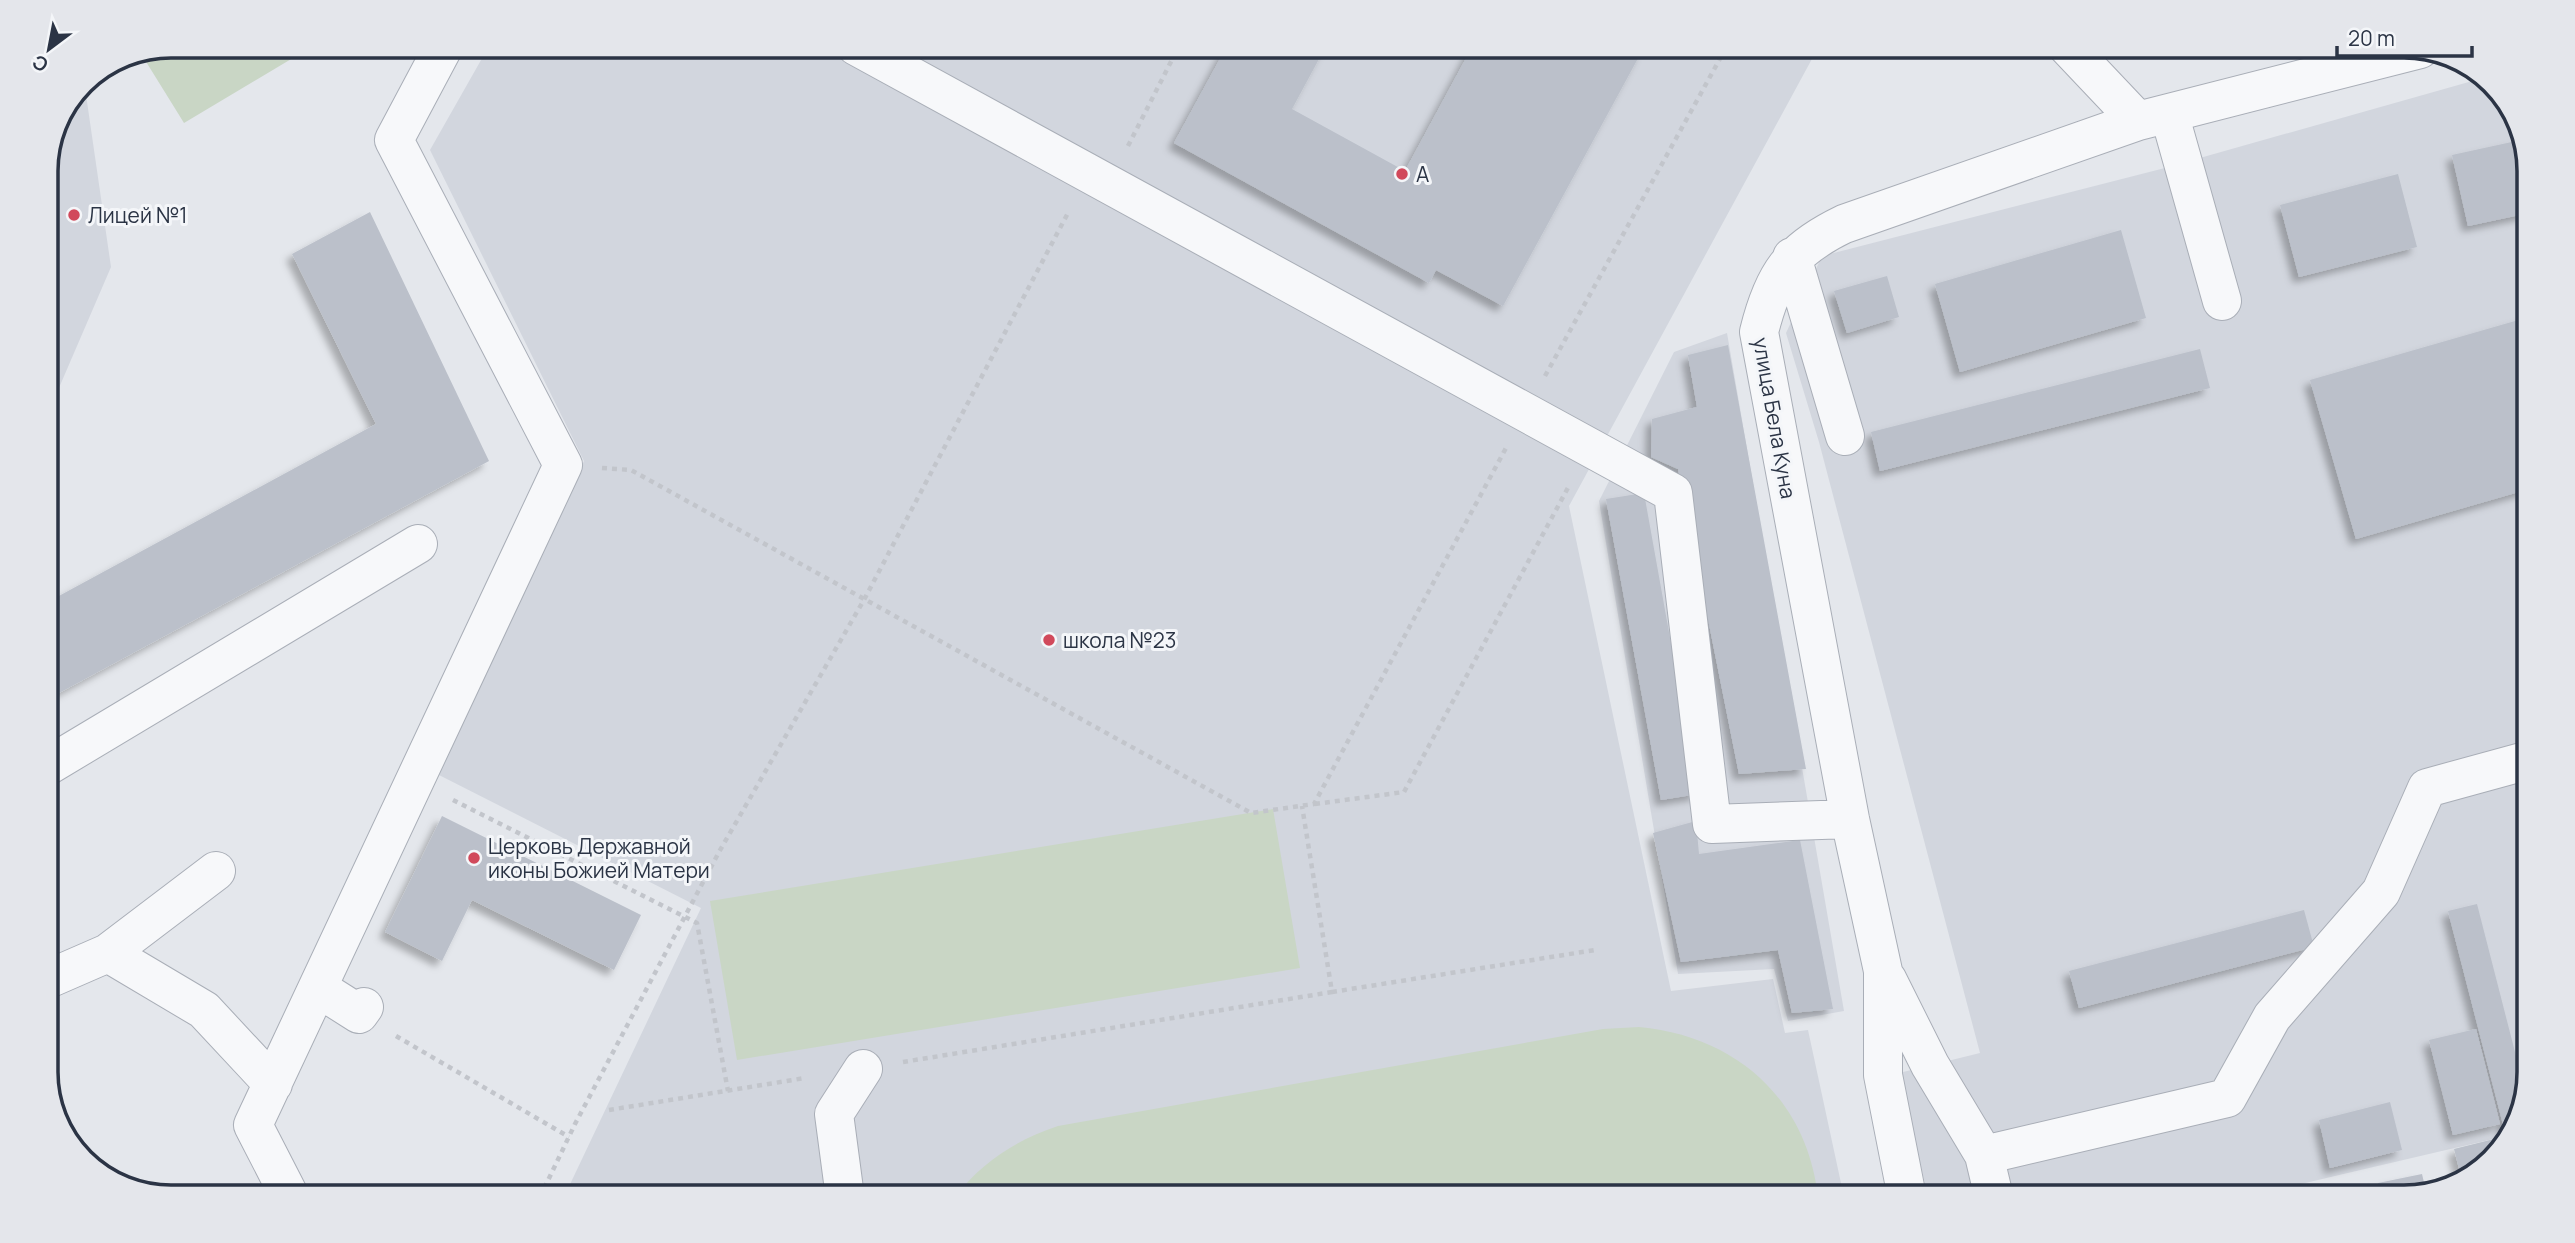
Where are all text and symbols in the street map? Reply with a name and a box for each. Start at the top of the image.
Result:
north arrow [14,14,84,84]
scale bar [2337,14,2472,58]
text: 20 m [2348,24,2395,52]
text: С [27,49,53,78]
place label: А [1416,160,1429,188]
marker: А [1394,166,1410,182]
place label: Лицей №1 [88,201,187,229]
marker: Лицей №1 [66,207,82,223]
street label: улица Бела Куна [1747,335,1803,501]
place label: школа №23 [1063,626,1176,654]
marker: школа №23 [1041,632,1057,648]
place label: Церковь Державной иконы Божией Матери [488,832,710,884]
marker: Церковь Державной иконы Божией Матери [466,850,482,866]

